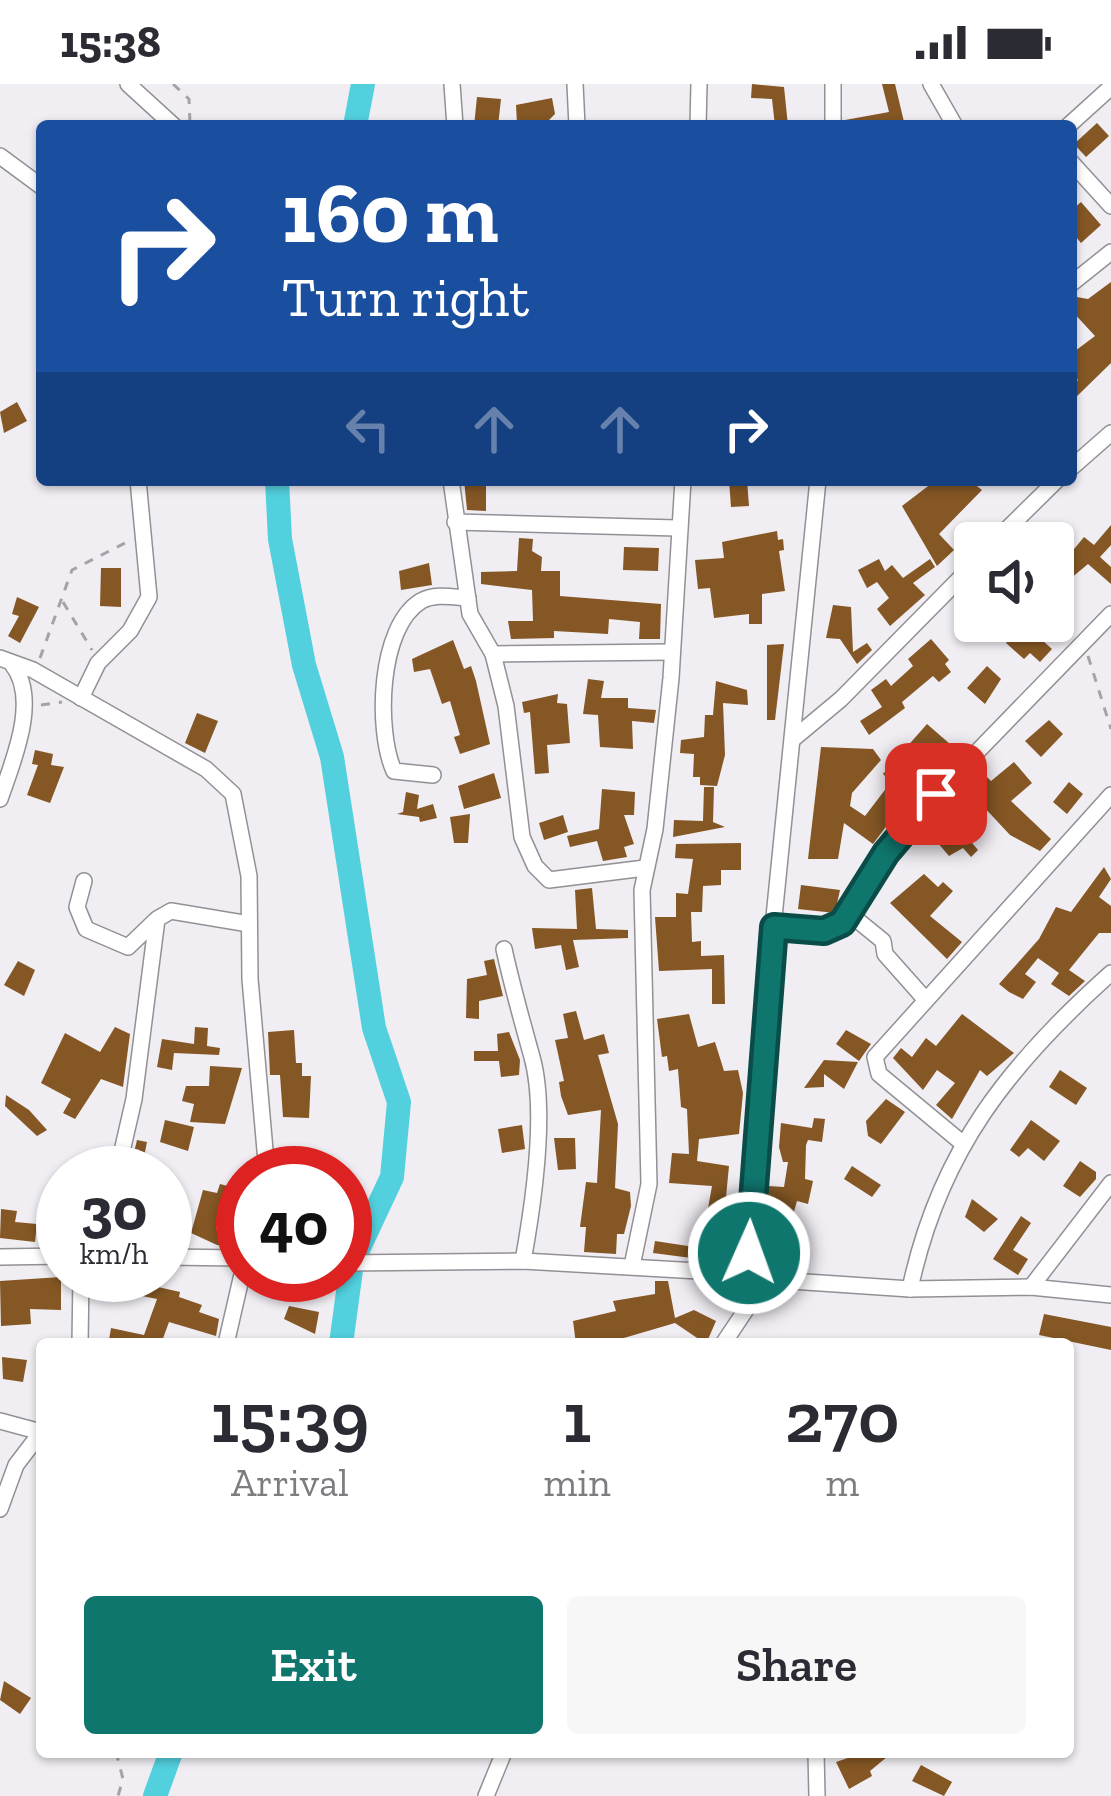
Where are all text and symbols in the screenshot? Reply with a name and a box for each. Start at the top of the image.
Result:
text: 15:38 [60,15,161,69]
text: 160 m [282,163,499,264]
icon: right [84,168,240,324]
text: Turn right [282,265,529,330]
icon: left [335,396,401,462]
icon: ahead [461,396,527,462]
icon: ahead [587,396,653,462]
icon: right [713,396,779,462]
map controls [954,522,1074,642]
button: sound [954,522,1074,642]
pin [885,743,987,845]
icon: arrive [903,761,969,827]
speed limit sign: 40 [216,1146,372,1302]
text: 30 [81,1173,147,1245]
position arrow [686,1190,812,1316]
text: km/h [80,1236,148,1272]
text: 15:39 [210,1374,369,1460]
text: 1 [563,1374,591,1460]
text: 270 [785,1374,900,1460]
text: Arrival [231,1459,349,1506]
text: min [544,1459,611,1506]
text: m [825,1459,859,1506]
button: Exit [84,1596,543,1734]
button: Share [567,1596,1026,1734]

